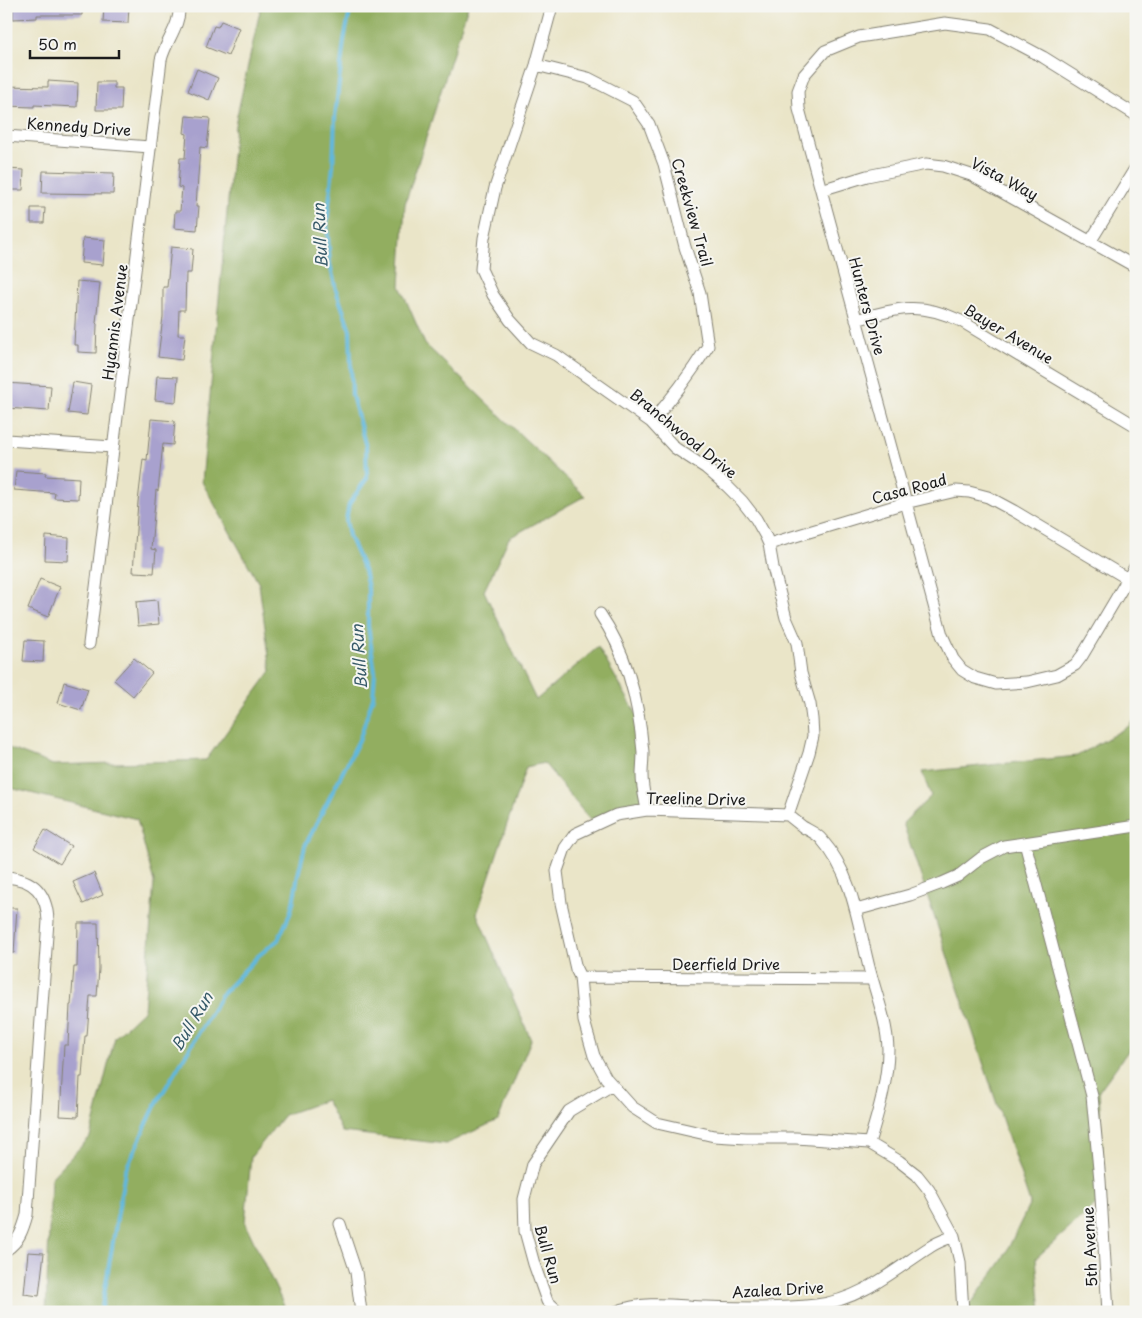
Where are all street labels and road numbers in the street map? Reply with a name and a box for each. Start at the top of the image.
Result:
street label: Kennedy Drive [26,111,132,141]
street label: Vista Way [967,151,1043,205]
street label: Creekview Trail [667,155,719,269]
street label: Hunters Drive [844,254,892,358]
street label: Hyannis Avenue [95,263,133,381]
street label: Bayer Avenue [960,297,1058,369]
street label: Branchwood Drive [625,383,743,483]
street label: Casa Road [869,467,949,509]
street label: Treeline Drive [646,786,746,810]
street label: Deerfield Drive [672,952,780,975]
street label: 5th Avenue [1075,1206,1103,1288]
street label: Bull Run [530,1222,568,1286]
street label: Azalea Drive [731,1275,825,1303]

